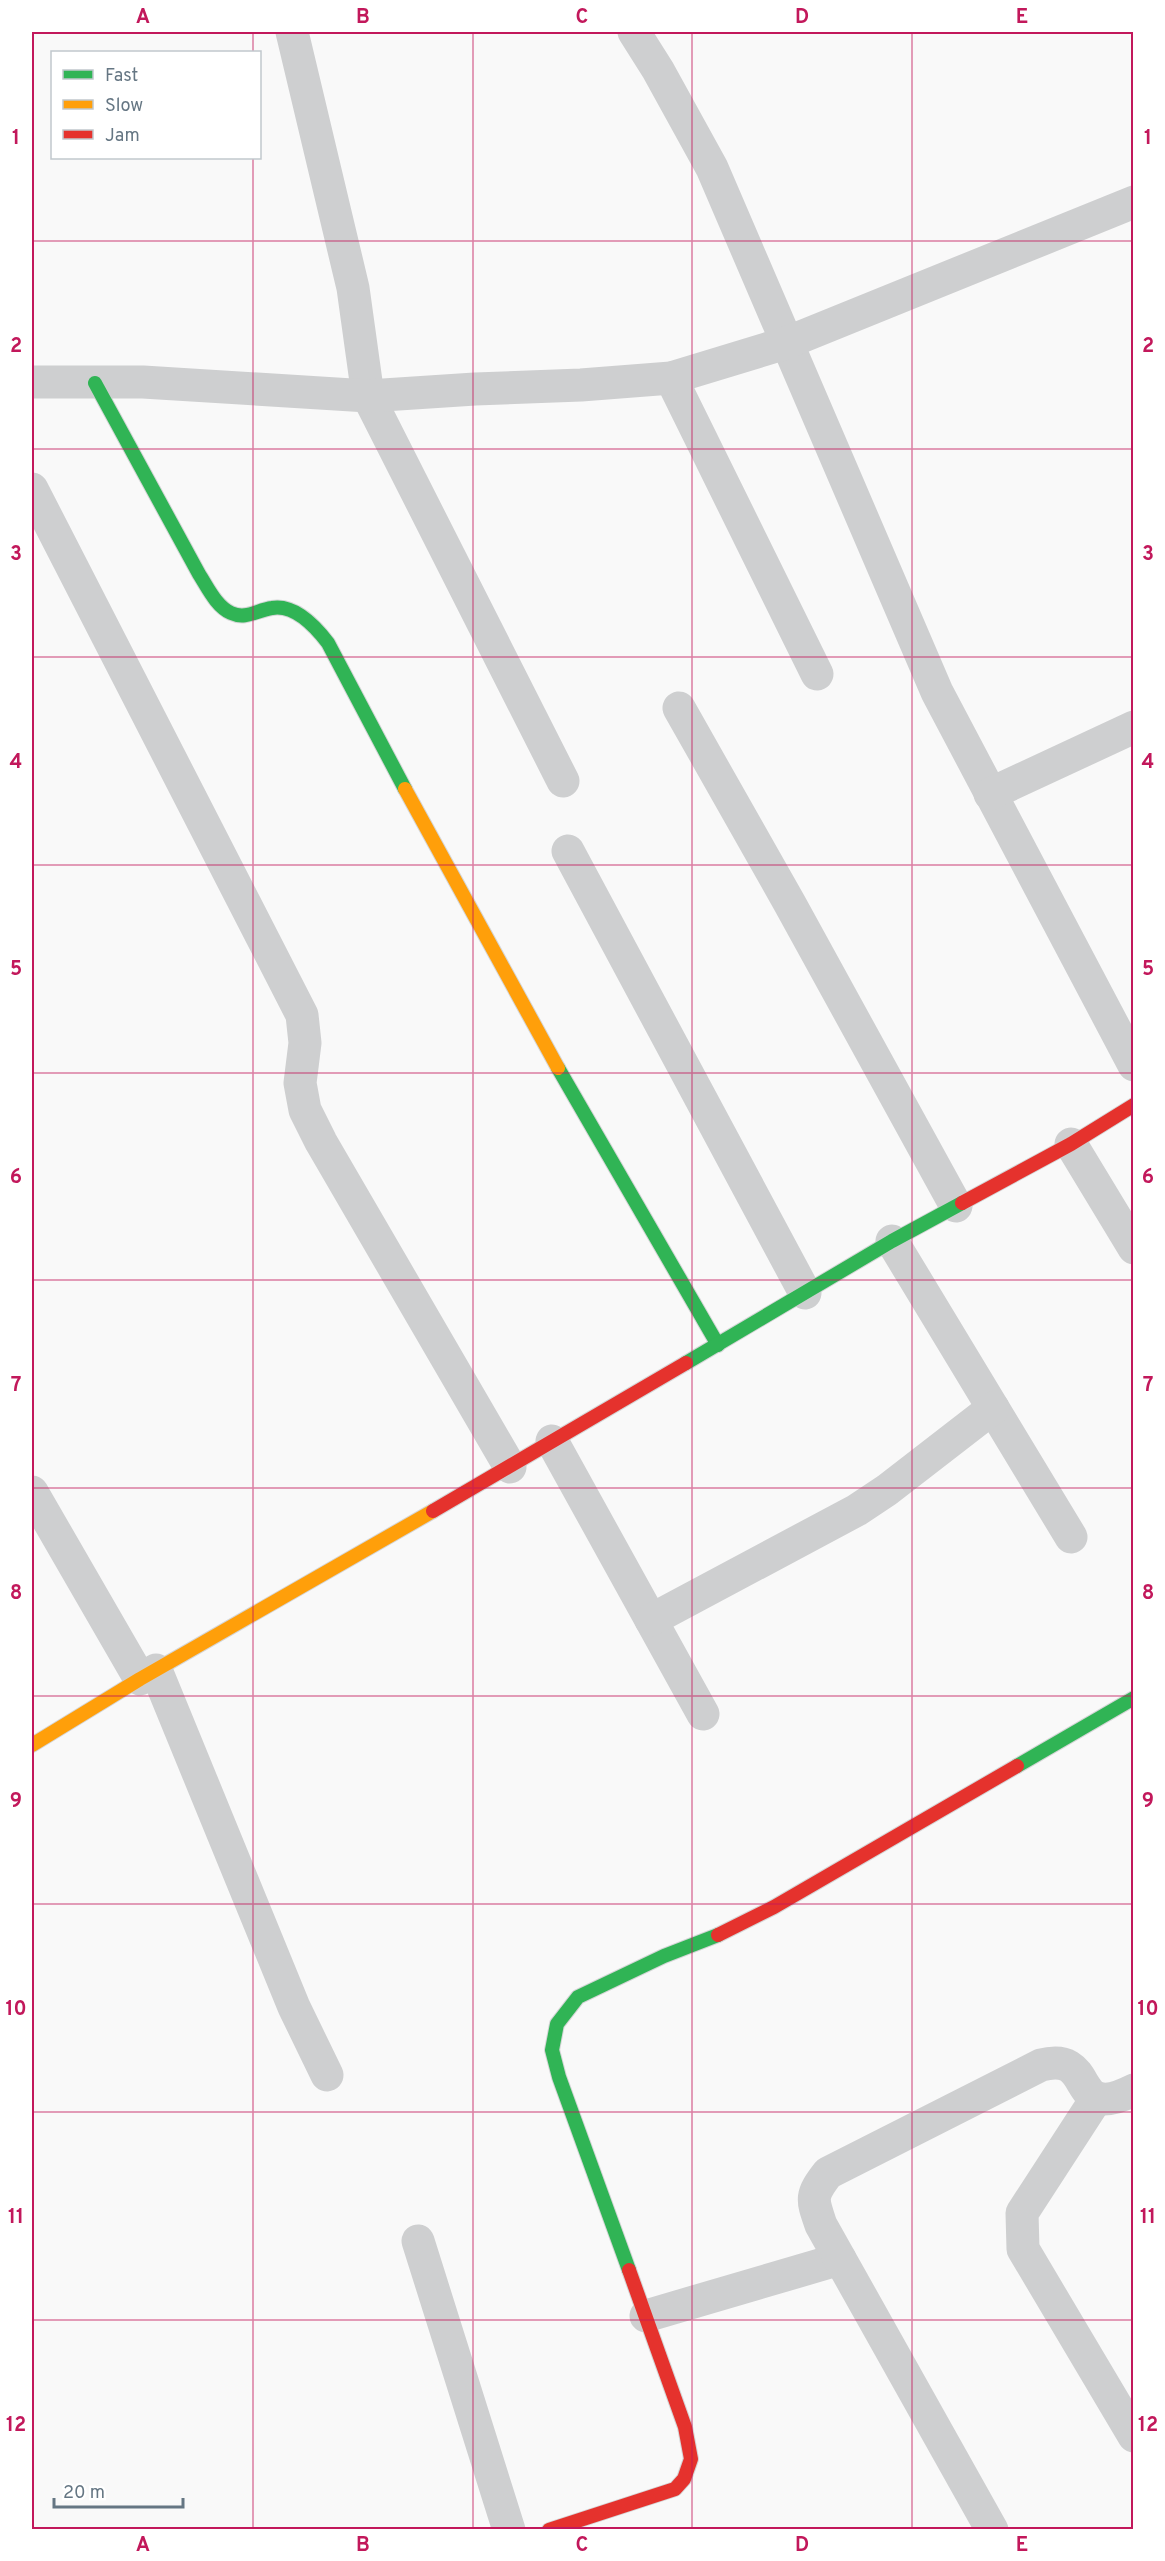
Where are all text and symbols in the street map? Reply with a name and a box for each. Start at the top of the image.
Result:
text: A [136,5,150,31]
text: B [356,5,370,31]
text: C [576,5,588,31]
text: D [795,5,809,31]
text: E [1016,5,1028,31]
legend [51,51,261,159]
text: Fast [105,65,138,88]
text: Slow [105,95,143,118]
text: Jam [105,125,140,148]
text: 1 [12,126,20,152]
text: 1 [1144,126,1152,152]
text: 2 [10,334,22,360]
text: 2 [1142,334,1154,360]
text: 3 [10,542,22,568]
text: 3 [1142,542,1154,568]
text: 4 [10,750,22,776]
text: 4 [1142,750,1154,776]
text: 5 [10,957,22,983]
text: 5 [1142,957,1154,983]
text: 6 [10,1165,22,1191]
text: 6 [1142,1165,1154,1191]
text: 7 [11,1373,21,1399]
text: 7 [1143,1373,1153,1399]
text: 8 [10,1581,22,1607]
text: 8 [1142,1581,1154,1607]
text: 9 [10,1789,22,1815]
text: 9 [1142,1789,1154,1815]
text: 10 [5,1997,27,2023]
text: 10 [1137,1997,1159,2023]
text: 11 [8,2205,24,2231]
text: 11 [1140,2205,1156,2231]
text: 12 [6,2413,26,2439]
text: 12 [1138,2413,1158,2439]
scale bar [54,2471,183,2509]
text: 20 m [63,2482,105,2505]
text: A [136,2533,150,2559]
text: B [356,2533,370,2559]
text: C [576,2533,588,2559]
text: D [795,2533,809,2559]
text: E [1016,2533,1028,2559]

